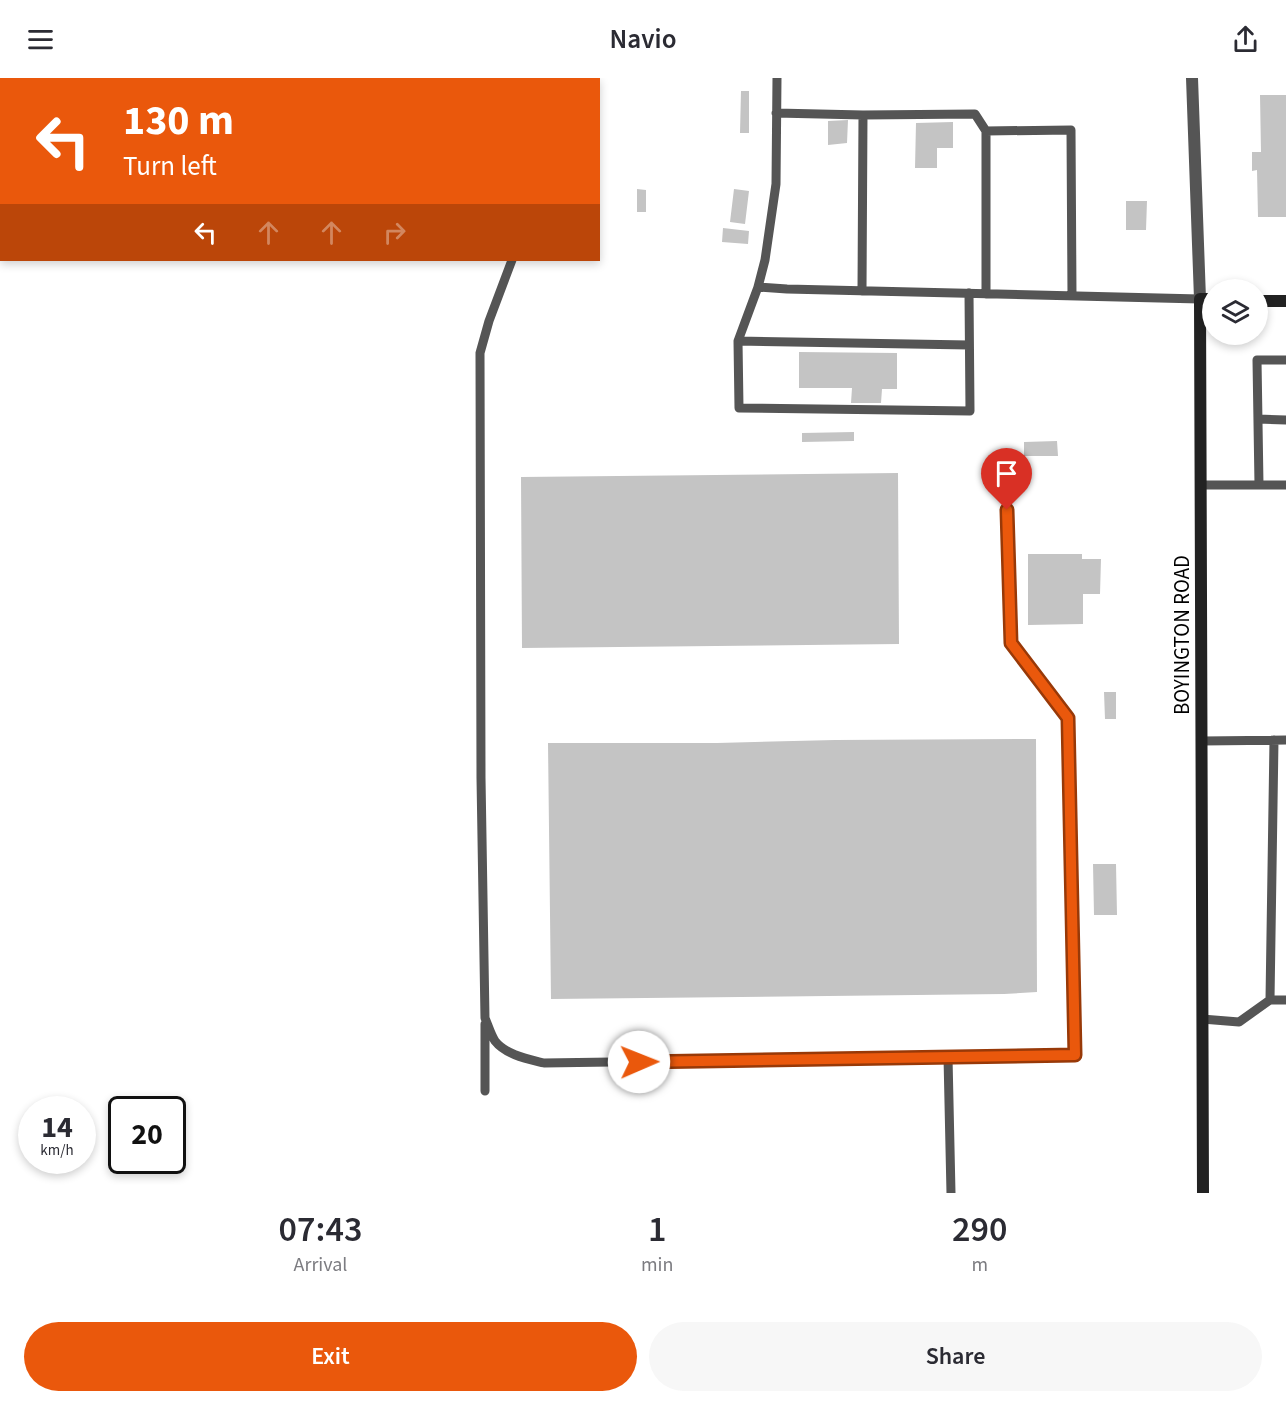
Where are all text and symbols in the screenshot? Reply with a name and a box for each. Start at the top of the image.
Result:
text: Navio [610,20,676,59]
icon: menu [24,23,57,56]
icon: share [1229,23,1262,56]
text: 130 m [123,91,234,151]
icon: left [24,102,102,180]
text: Turn left [123,147,217,186]
icon: left [189,216,222,249]
icon: ahead [252,216,285,249]
icon: ahead [315,216,348,249]
icon: right [378,216,411,249]
map controls [1202,279,1268,345]
button: layers [1202,279,1268,345]
pin [981,448,1032,510]
icon: arrive [990,457,1023,490]
street label: BOYINGTON ROAD [1167,555,1197,715]
position arrow [607,1030,671,1094]
speed limit sign: 20 [108,1096,186,1174]
text: 14 [41,1106,73,1149]
text: km/h [40,1140,74,1161]
text: 07:43 [279,1204,362,1255]
text: 1 [648,1204,666,1255]
text: 290 [952,1204,1007,1255]
text: Arrival [294,1251,347,1279]
text: min [641,1251,673,1279]
text: m [971,1251,988,1279]
button: Exit [24,1322,637,1391]
button: Share [649,1322,1262,1391]

